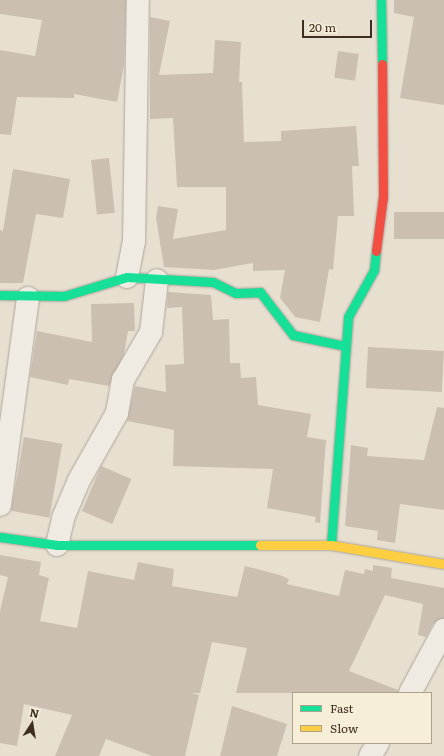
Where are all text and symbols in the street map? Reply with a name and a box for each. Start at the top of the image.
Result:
scale bar [304,12,374,38]
text: 20 m [309,18,336,36]
legend [292,692,432,744]
text: Fast [330,699,353,717]
text: N [28,703,41,721]
north arrow [12,704,52,744]
text: Slow [330,719,358,737]

